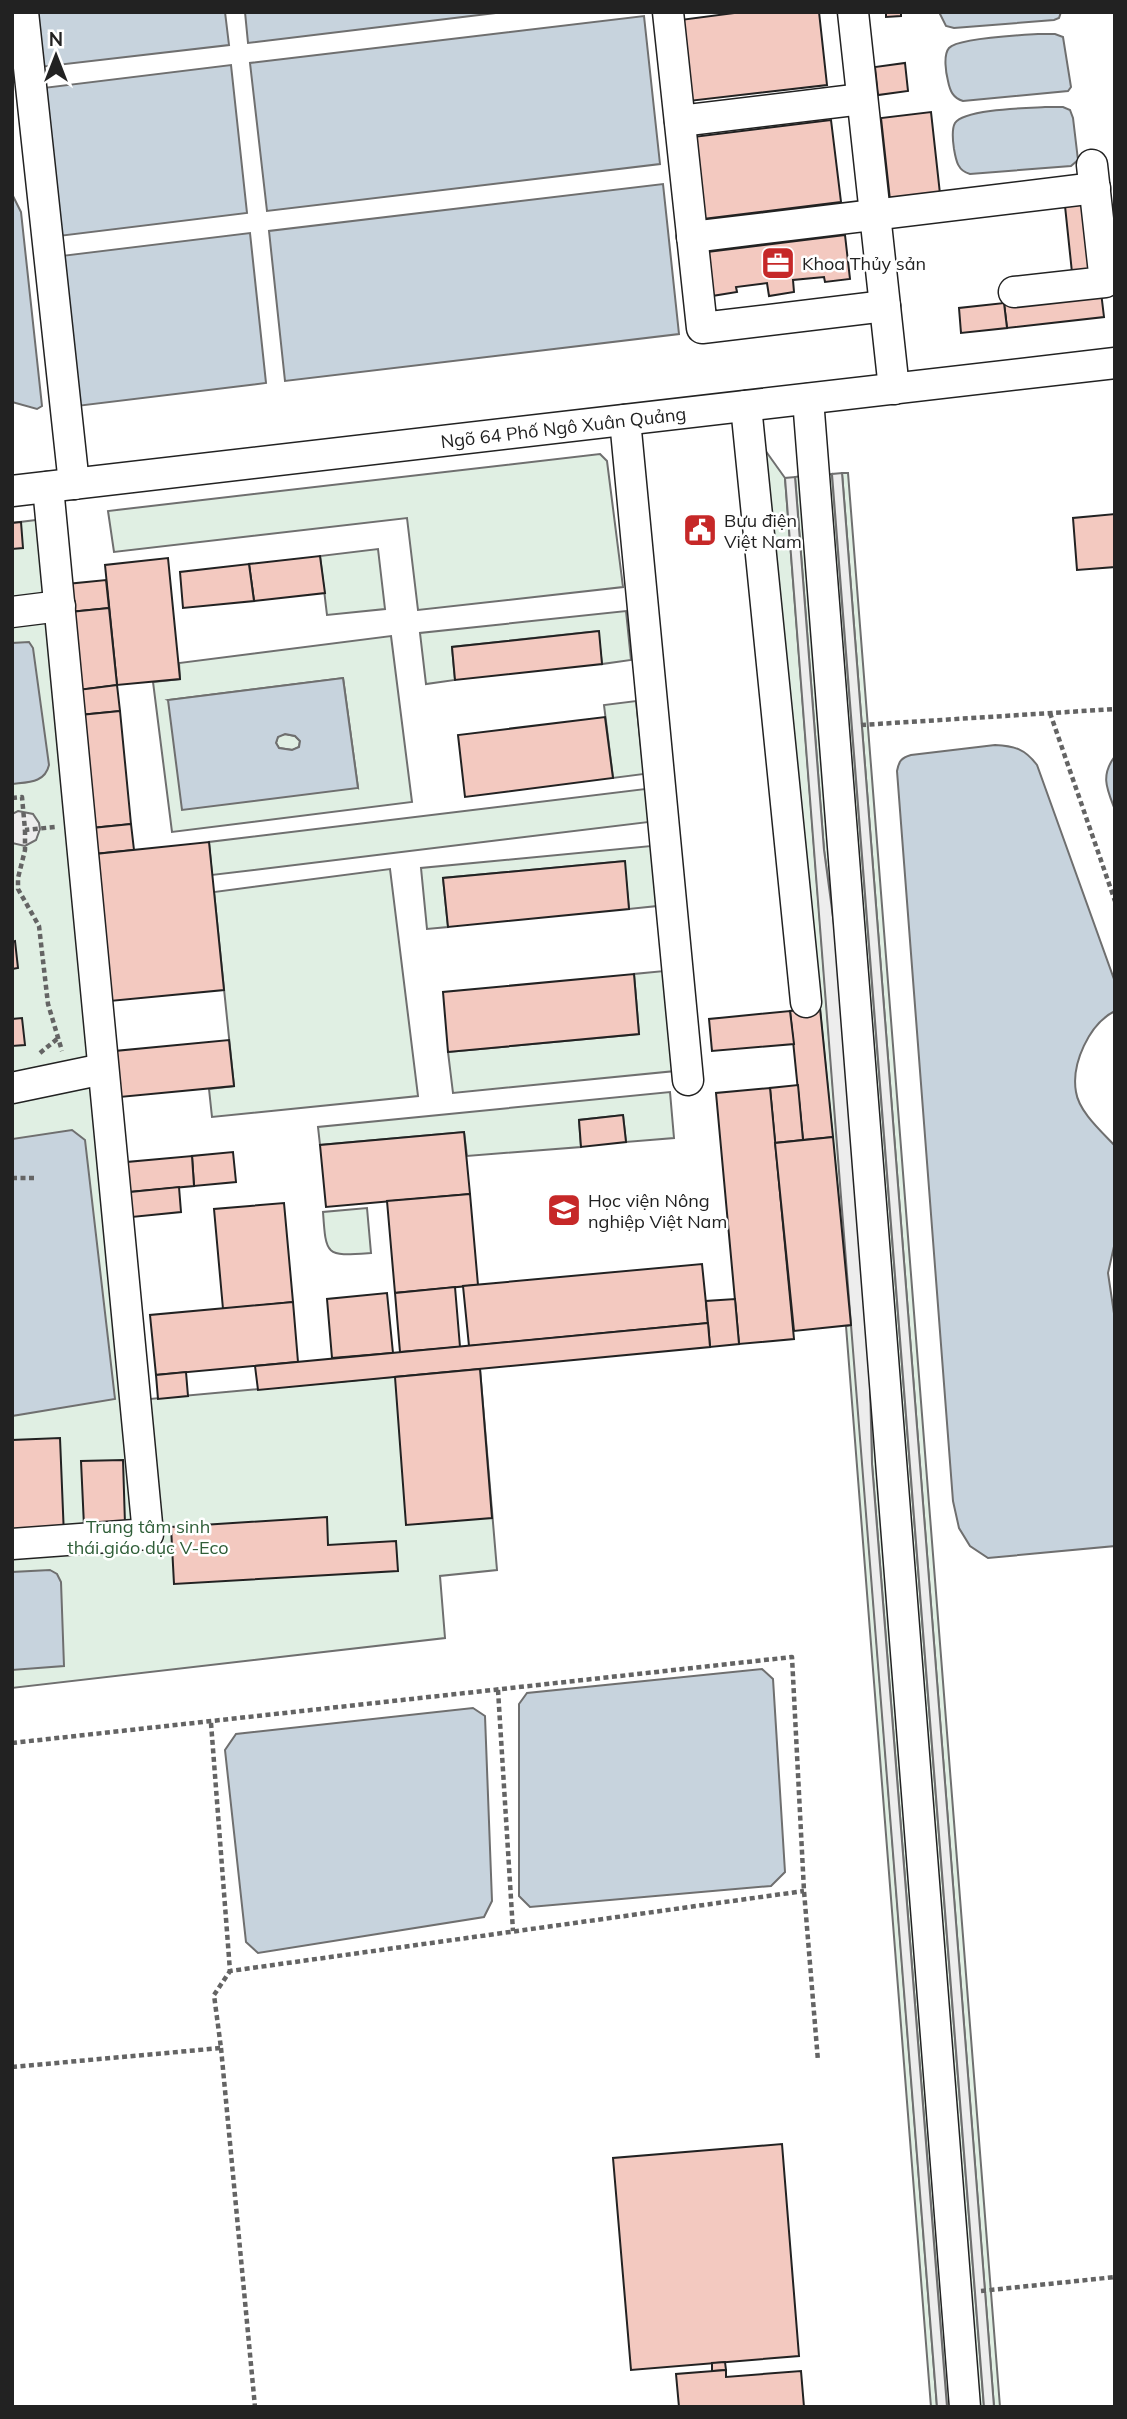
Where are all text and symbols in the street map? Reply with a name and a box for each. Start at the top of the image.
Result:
north arrow [21,21,91,91]
text: N [49,27,63,51]
office icon: Khoa Thủy sản [759,244,797,282]
place label: Khoa Thủy sản [802,252,926,275]
street label: Ngõ 64 Phố Ngô Xuân Quảng [439,401,687,453]
place label: Bưu điện Việt Nam [724,509,802,553]
public building icon: Bưu điện Việt Nam [681,511,719,549]
place label: Học viện Nông nghiệp Việt Nam [588,1189,727,1233]
school or university icon: Học viện Nông nghiệp Việt Nam [545,1191,583,1229]
park label: Trung tâm sinh thái giáo dục V-Eco [67,1515,229,1559]

